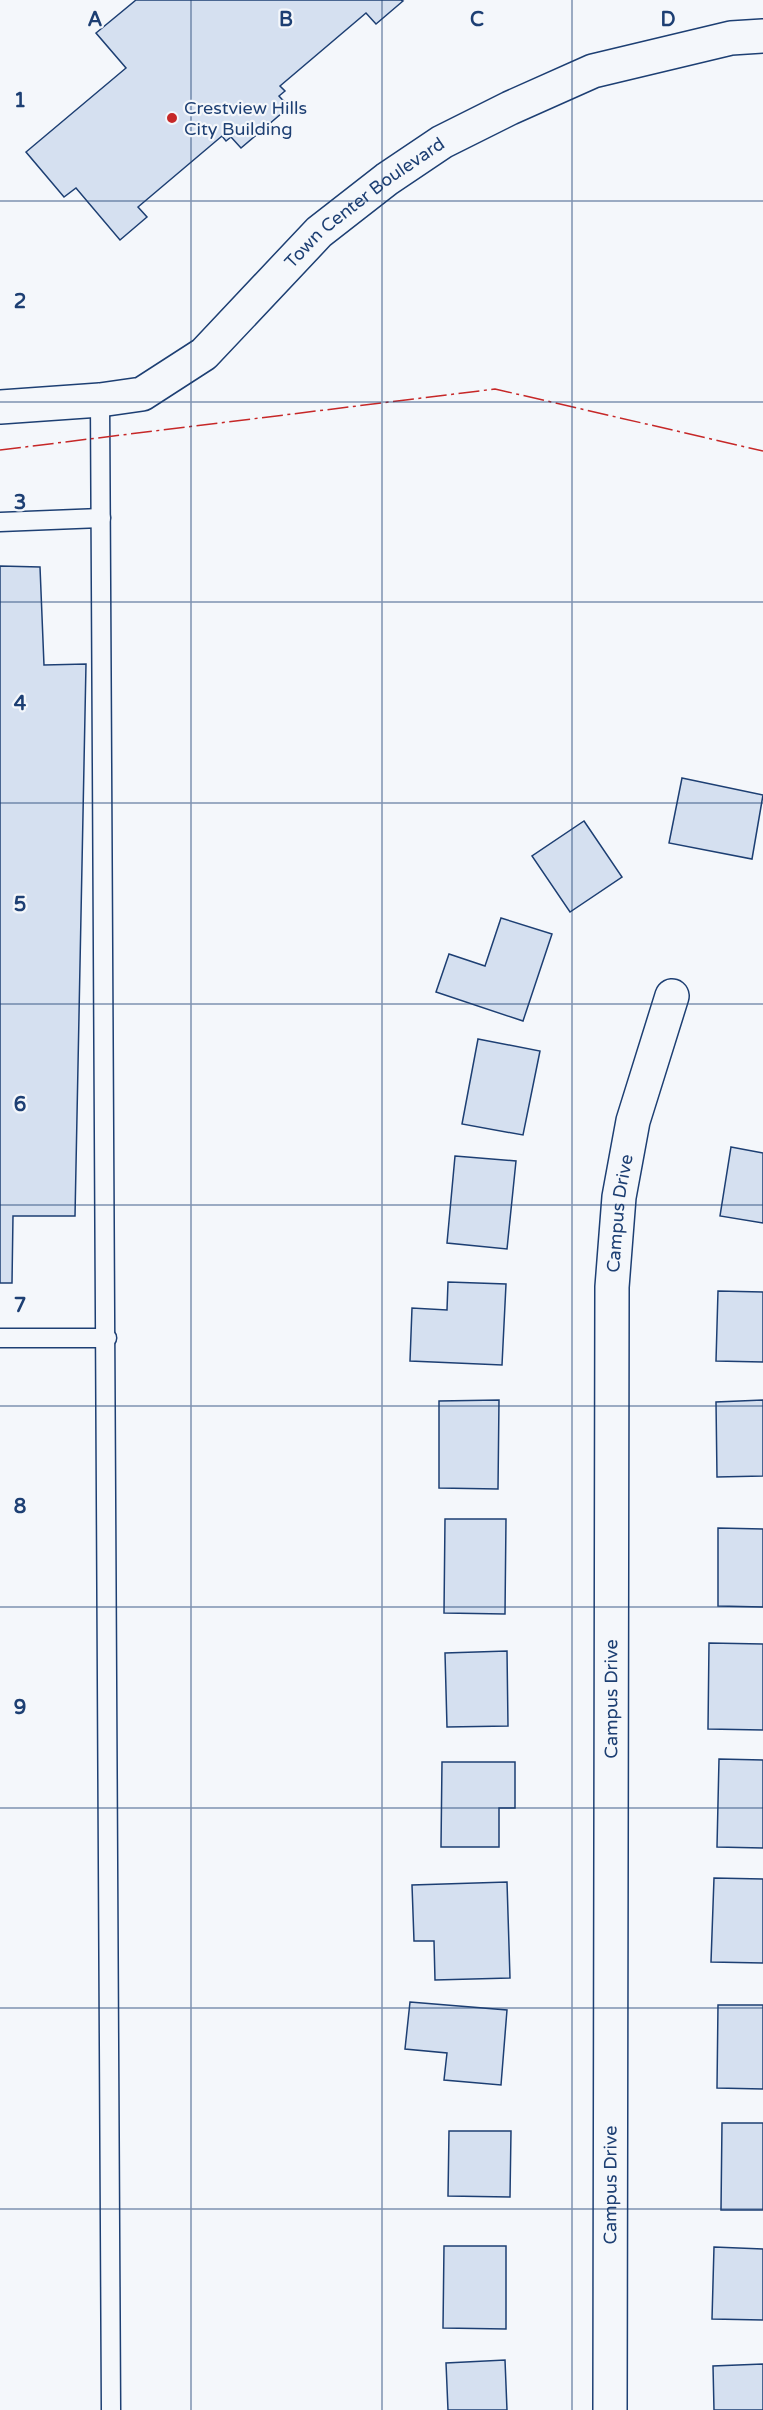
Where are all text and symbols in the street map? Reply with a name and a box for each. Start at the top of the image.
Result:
text: A [88,8,103,32]
text: B [279,8,293,32]
text: C [470,8,484,32]
text: D [660,8,676,32]
text: 1 [14,89,26,113]
place label: Crestview Hills City Building [184,97,307,140]
marker: Crestview Hills City Building [165,111,179,125]
street label: Town Center Boulevard [280,132,449,273]
text: 2 [14,290,26,314]
text: 3 [14,491,26,515]
text: 4 [14,692,27,716]
text: 5 [14,893,26,917]
text: 6 [14,1093,26,1117]
street label: Campus Drive [602,1152,638,1273]
text: 7 [14,1294,26,1318]
text: 8 [14,1495,26,1519]
street label: Campus Drive [600,1639,622,1759]
text: 9 [14,1696,26,1720]
street label: Campus Drive [599,2125,622,2245]

